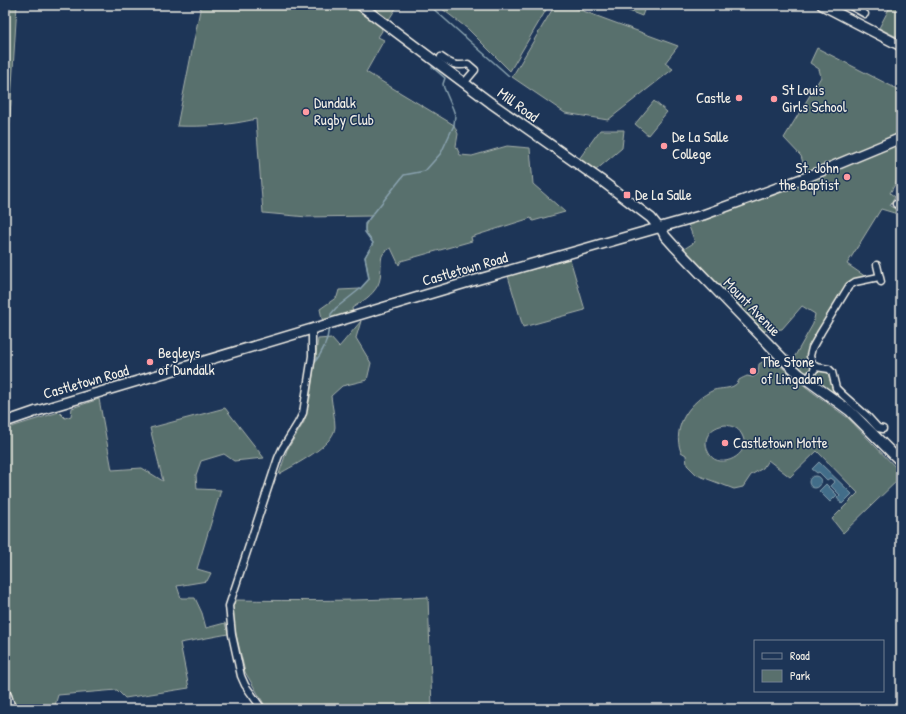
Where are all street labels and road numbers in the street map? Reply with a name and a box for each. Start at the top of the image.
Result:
street label: Mill Road [493,82,544,127]
street label: Castletown Road [420,246,510,291]
street label: Mount Avenue [719,273,786,341]
street label: Castletown Road [41,359,131,404]

